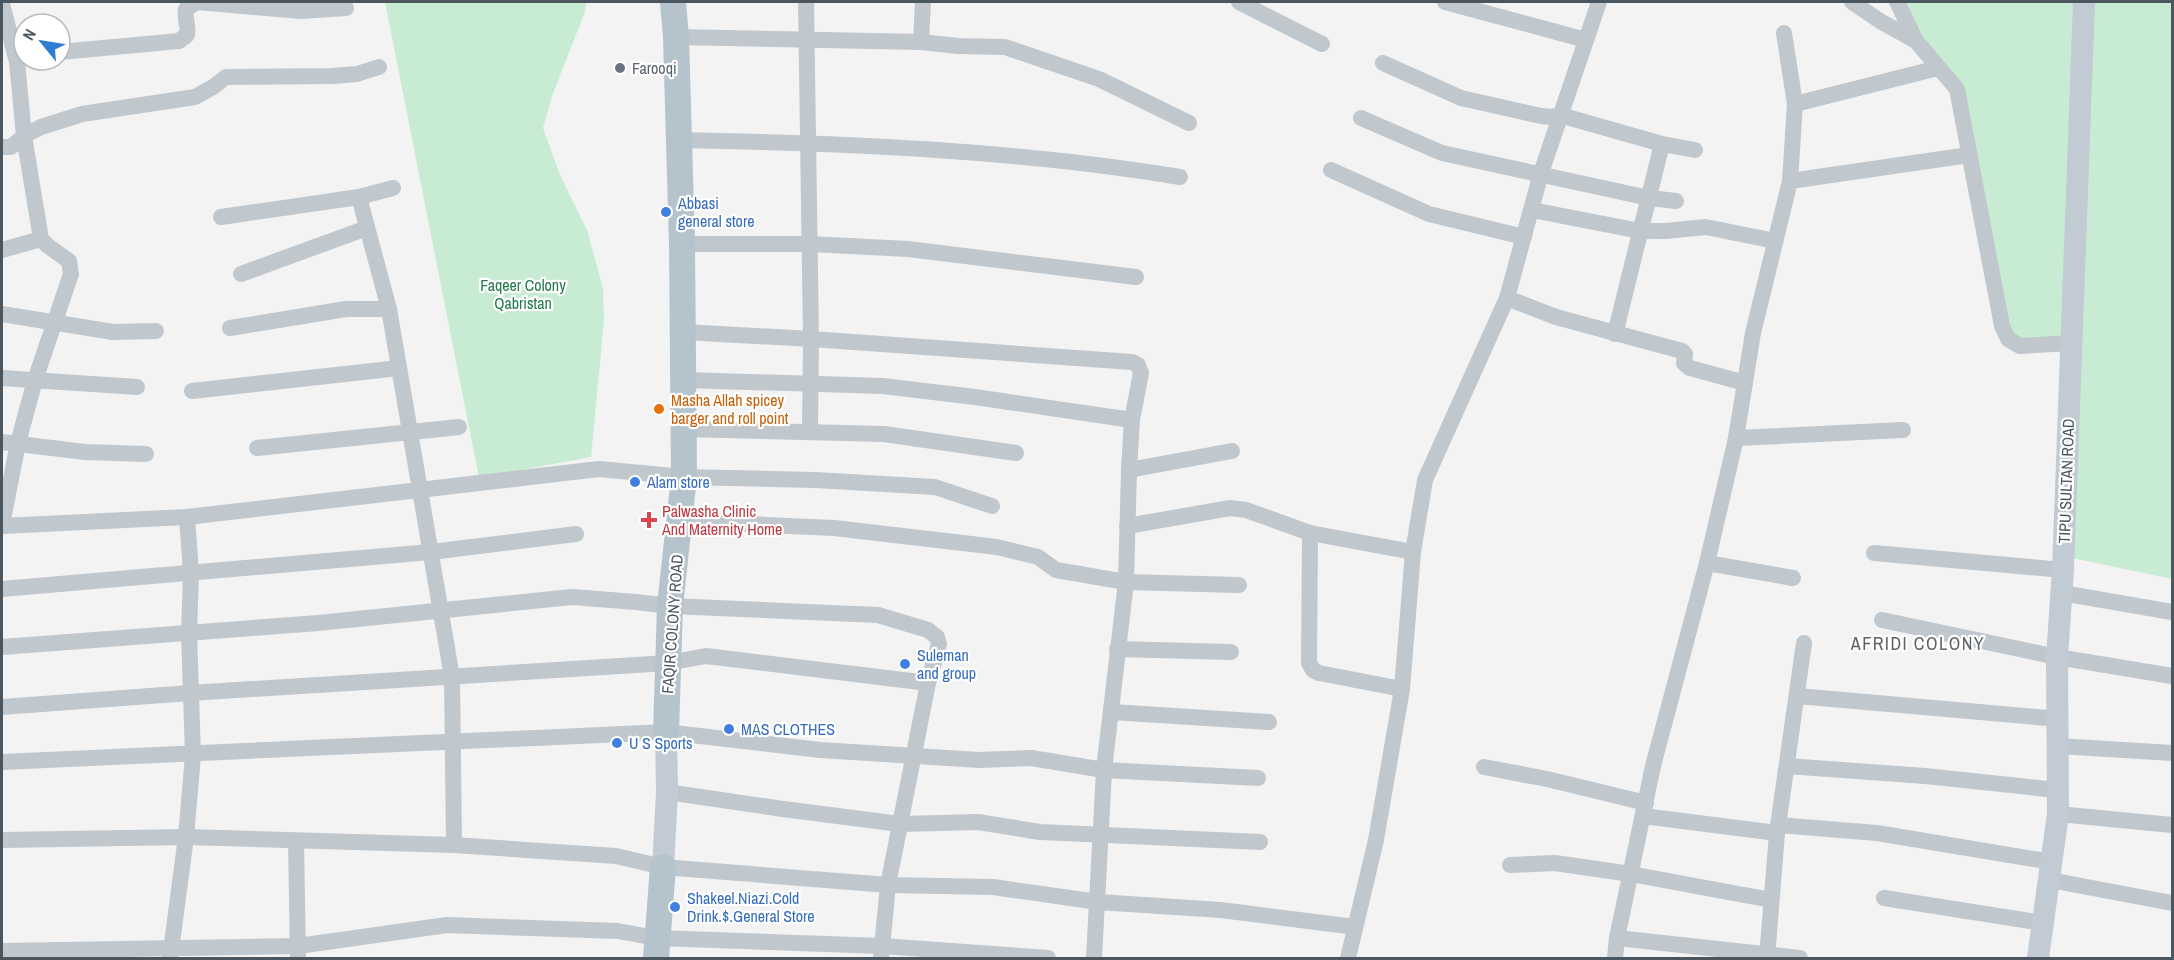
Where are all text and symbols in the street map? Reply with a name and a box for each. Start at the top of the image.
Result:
north arrow [12,12,72,72]
text: N [17,25,41,44]
place label: Farooqi [632,57,677,79]
marker: Farooqi [613,61,627,75]
place label: Abbasi general store [677,192,755,232]
marker: Abbasi general store [659,205,673,219]
park label: Faqeer Colony Qabristan [480,274,566,314]
place label: Masha Allah spicey barger and roll point [671,389,789,429]
marker: Masha Allah spicey barger and roll point [652,402,666,416]
street label: TIPU SULTAN ROAD [2053,418,2079,544]
place label: Alam store [646,471,710,493]
marker: Alam store [628,475,642,489]
place label: Palwasha Clinic And Maternity Home [661,500,782,540]
marker: Palwasha Clinic And Maternity Home [640,511,658,529]
street label: FAQIR COLONY ROAD [656,554,688,694]
district label: AFRIDI COLONY [1850,631,1985,656]
place label: Suleman and group [917,644,976,684]
marker: Suleman and group [898,657,912,671]
place label: MAS CLOTHES [741,718,835,740]
marker: MAS CLOTHES [722,722,736,736]
place label: U S Sports [629,732,692,754]
marker: U S Sports [610,736,624,750]
place label: Shakeel.Niazi.Cold Drink.$.General Store [687,887,815,927]
marker: Shakeel.Niazi.Cold Drink.$.General Store [668,900,682,914]

